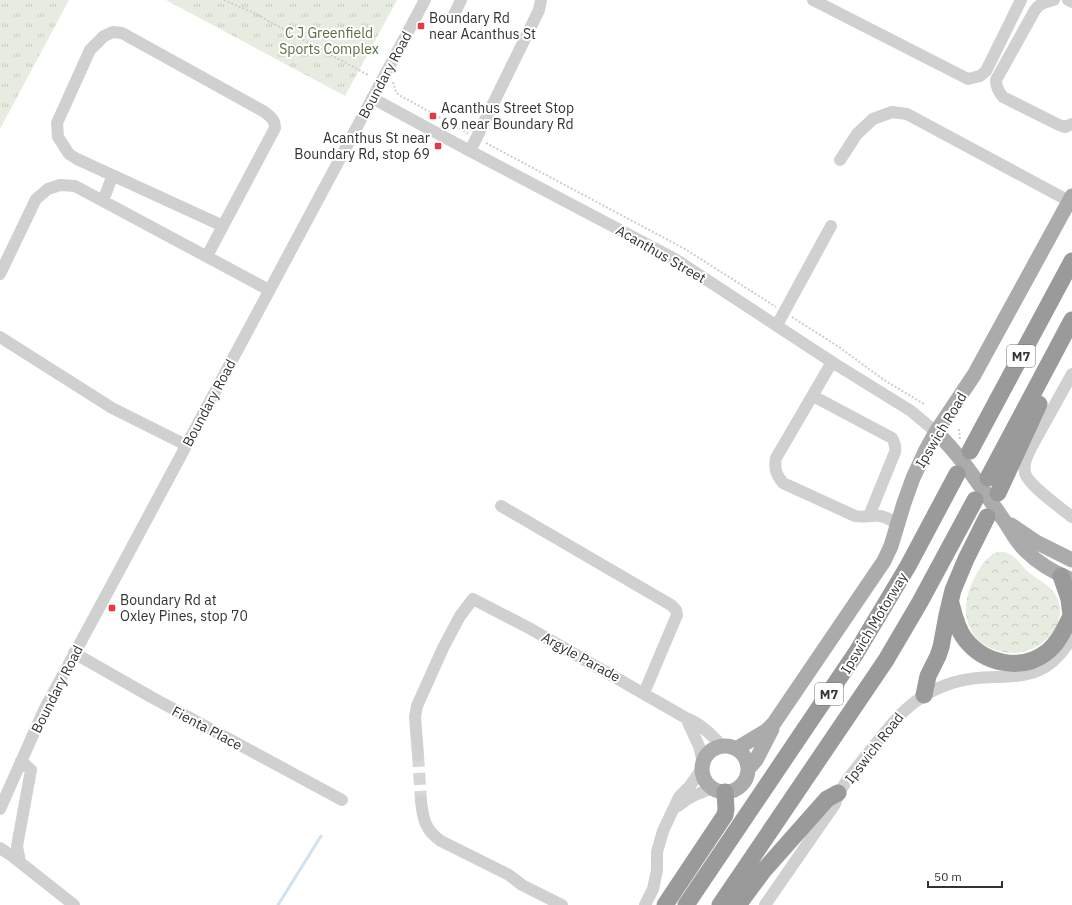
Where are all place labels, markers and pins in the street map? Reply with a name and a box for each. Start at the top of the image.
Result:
place label: Boundary Rd near Acanthus St [429,9,536,43]
marker: Boundary Rd near Acanthus St [416,21,426,31]
place label: Acanthus Street Stop 69 near Boundary Rd [441,99,574,133]
marker: Acanthus Street Stop 69 near Boundary Rd [428,111,438,121]
place label: Acanthus St near Boundary Rd, stop 69 [294,129,430,163]
marker: Acanthus St near Boundary Rd, stop 69 [433,141,443,151]
place label: Boundary Rd at Oxley Pines, stop 70 [120,591,248,625]
marker: Boundary Rd at Oxley Pines, stop 70 [107,603,117,613]

